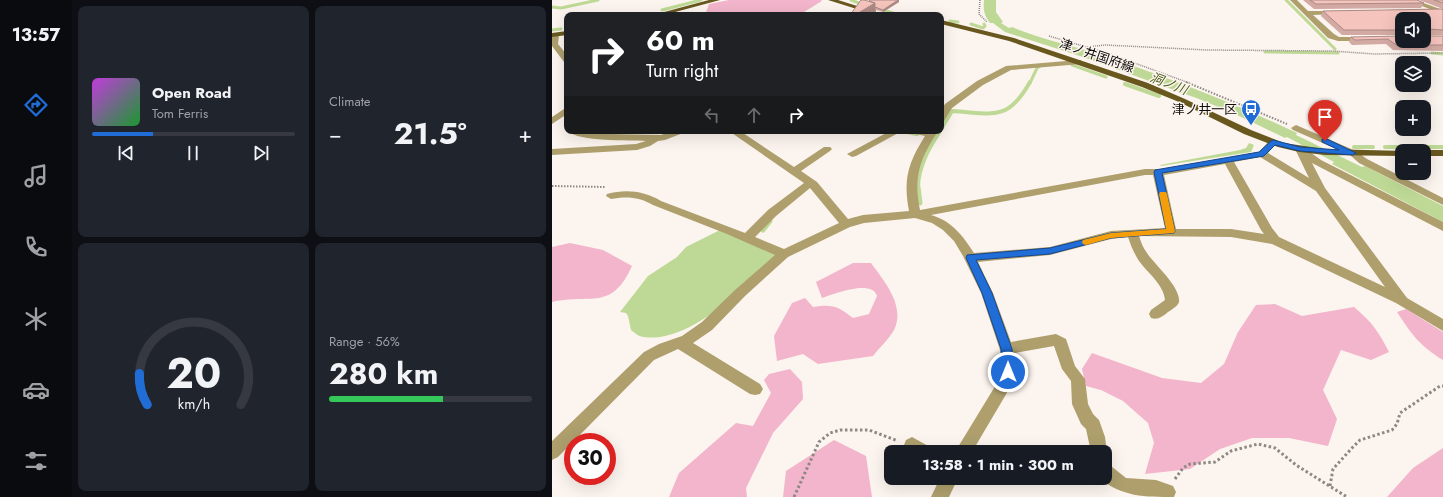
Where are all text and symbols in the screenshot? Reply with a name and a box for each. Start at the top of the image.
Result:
map controls [1395,12,1431,180]
button: sound [1395,12,1431,48]
text: 60 m [646,20,715,61]
text: 13:57 [12,22,60,48]
icon: right [580,28,632,80]
street label: 津ノ井国府線 [1057,34,1137,77]
button: layers [1395,56,1431,92]
text: Turn right [646,58,718,84]
water label: 洞ノ川 [1147,68,1192,100]
text: Open Road [152,82,231,104]
icon: directions [22,91,50,119]
text: Climate [329,92,370,111]
bus stop icon: 津ノ井一区 [1240,98,1262,126]
place label: 津ノ井一区 [1172,100,1237,119]
pin [1308,100,1342,141]
button: + [1395,100,1431,136]
text: Tom Ferris [152,104,208,123]
icon: left [701,104,723,126]
icon: ahead [743,104,765,126]
icon: right [785,104,807,126]
icon: arrive [1314,106,1336,128]
text: 21.5° [394,112,467,155]
text: − [329,118,342,150]
text: + [518,118,532,150]
icon: previous [115,142,137,164]
icon: pause [182,142,204,164]
icon: next [250,142,272,164]
button: − [1395,144,1431,180]
icon: music [22,162,50,190]
icon: phone [22,233,50,261]
icon: climate [22,305,50,333]
text: Range · 56% [329,332,400,351]
text: 20 [166,343,221,404]
position arrow [987,351,1029,393]
text: 280 km [329,352,438,395]
icon: car [22,376,50,404]
text: km/h [177,393,210,413]
speed limit sign: 30 [564,433,616,485]
icon: filters [22,447,50,475]
text: 13:58 · 1 min · 300 m [922,454,1074,476]

